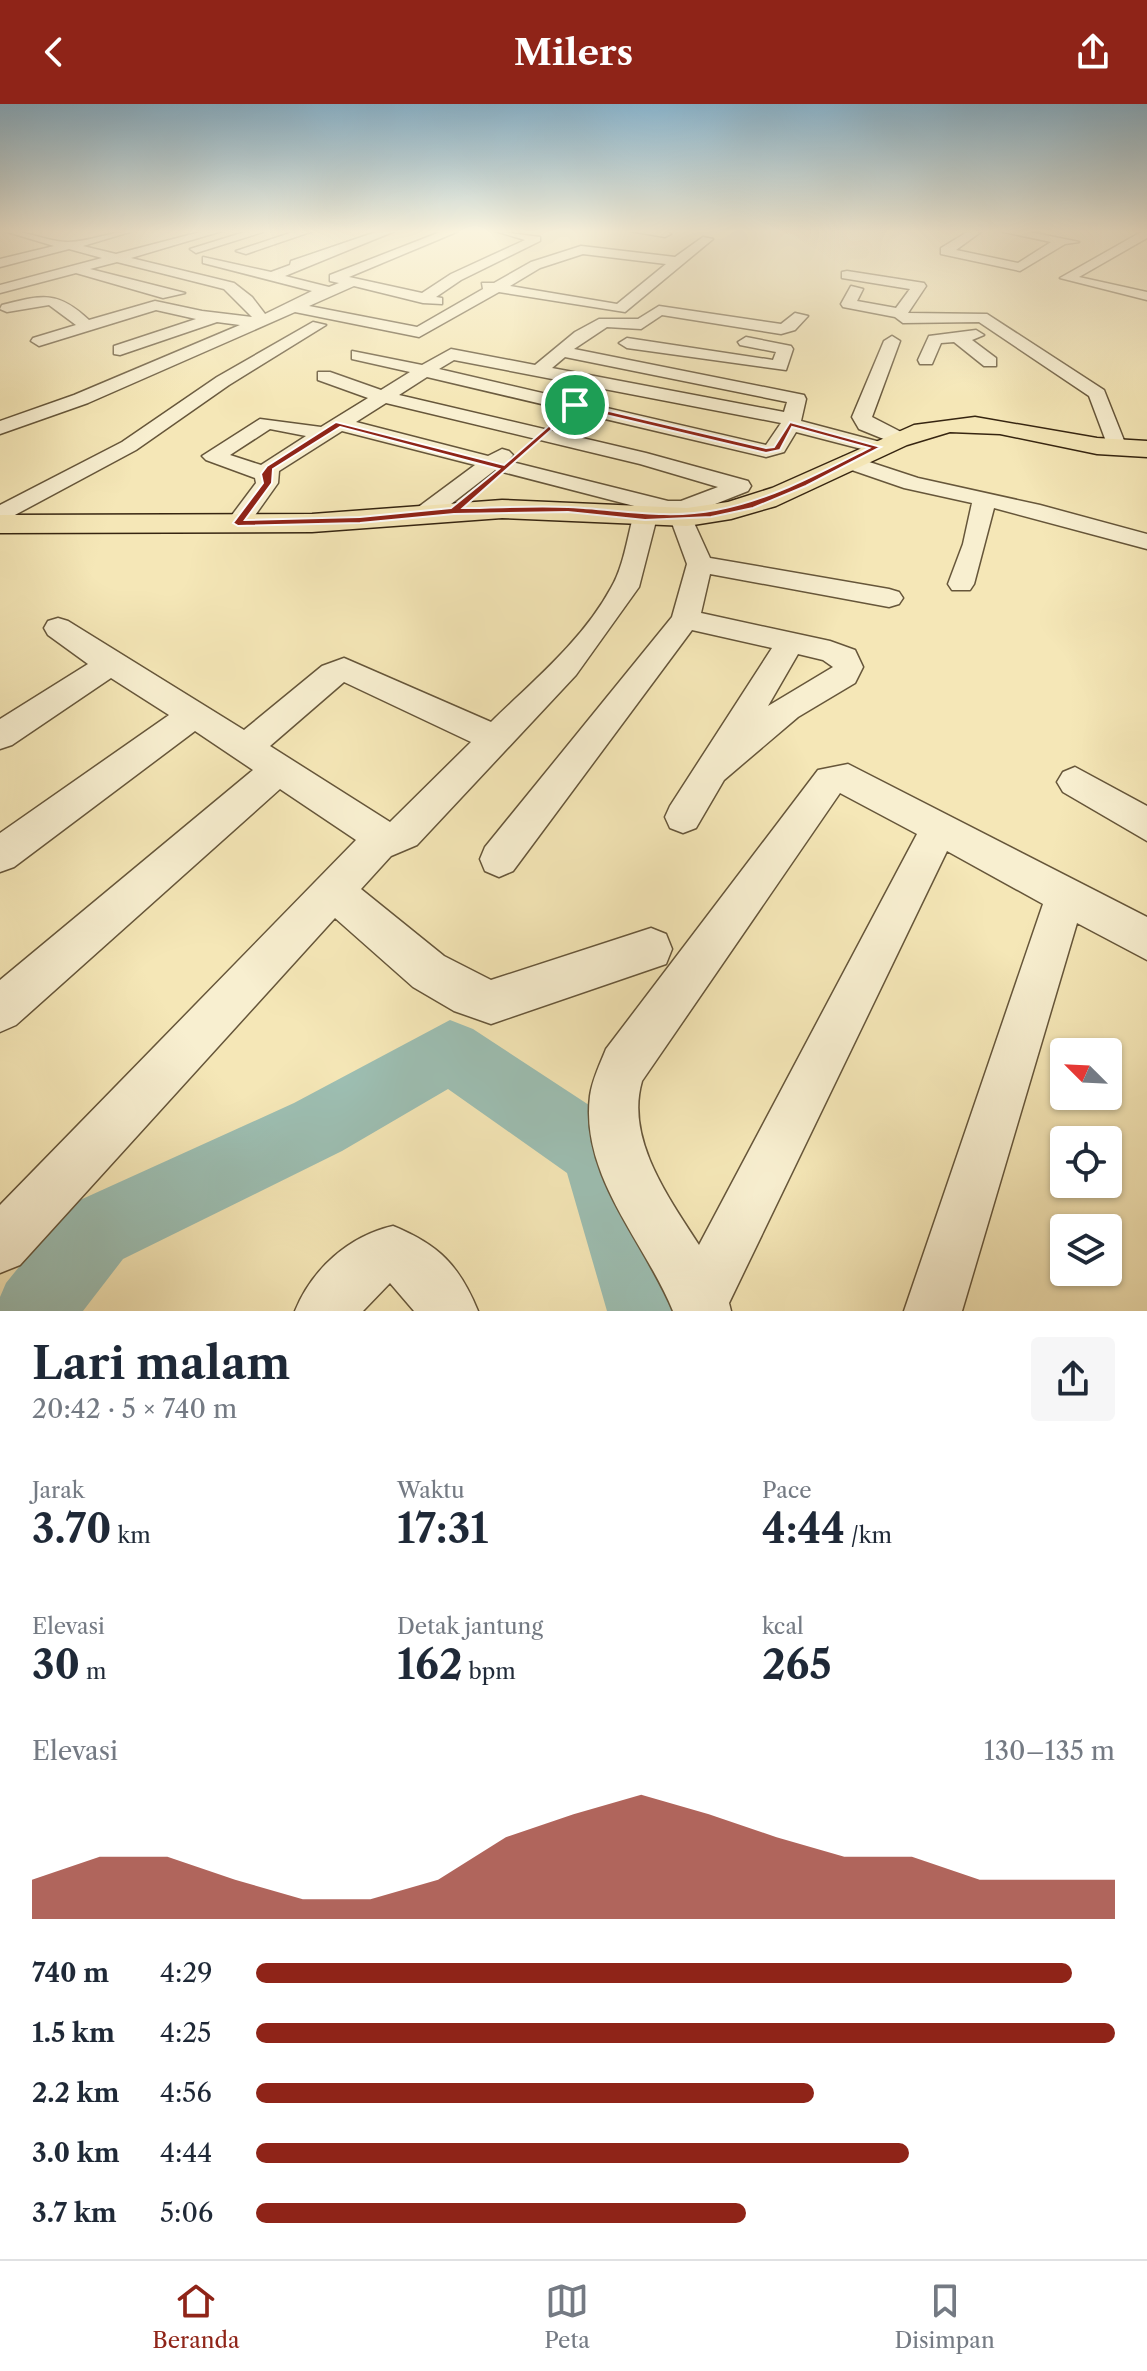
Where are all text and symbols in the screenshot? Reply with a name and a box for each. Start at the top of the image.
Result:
icon: back [32,30,76,74]
text: Milers [514,30,633,74]
icon: share [1071,30,1115,74]
pin [541,371,609,439]
icon: arrive [553,383,597,427]
north arrow [1050,1038,1122,1110]
map controls [1050,1038,1122,1286]
button: locate [1050,1126,1122,1198]
button: layers [1050,1214,1122,1286]
text: Lari malam [32,1336,290,1390]
button: share [1031,1337,1115,1421]
text: 20:42 · 5 × 740 m [32,1393,237,1425]
text: Jarak [32,1477,85,1504]
text: Waktu [397,1477,465,1504]
text: Pace [762,1477,812,1504]
text: 3.70 [32,1504,112,1553]
text: 17:31 [397,1504,488,1553]
text: 4:44 [762,1504,845,1553]
text: km [112,1522,151,1549]
text: /km [845,1522,892,1549]
text: Elevasi [32,1613,105,1640]
text: Detak jantung [397,1613,543,1640]
text: kcal [762,1613,804,1640]
text: 30 [32,1640,80,1689]
text: 162 [397,1640,463,1689]
text: 265 [762,1640,832,1689]
text: m [80,1658,106,1685]
text: bpm [463,1658,516,1685]
text: Elevasi [32,1735,118,1767]
text: 130–135 m [984,1735,1115,1767]
text: 740 m [32,1957,109,1989]
text: 4:29 [160,1957,213,1989]
text: 1.5 km [32,2017,115,2049]
text: 4:25 [160,2017,211,2049]
text: 2.2 km [32,2077,119,2109]
text: 4:56 [160,2077,212,2109]
text: 3.0 km [32,2137,120,2169]
text: 4:44 [160,2137,212,2169]
text: 3.7 km [32,2197,117,2229]
text: 5:06 [160,2197,213,2229]
tab: Beranda [152,2279,240,2354]
tab: Peta [544,2279,590,2354]
tab: Disimpan [894,2279,995,2354]

